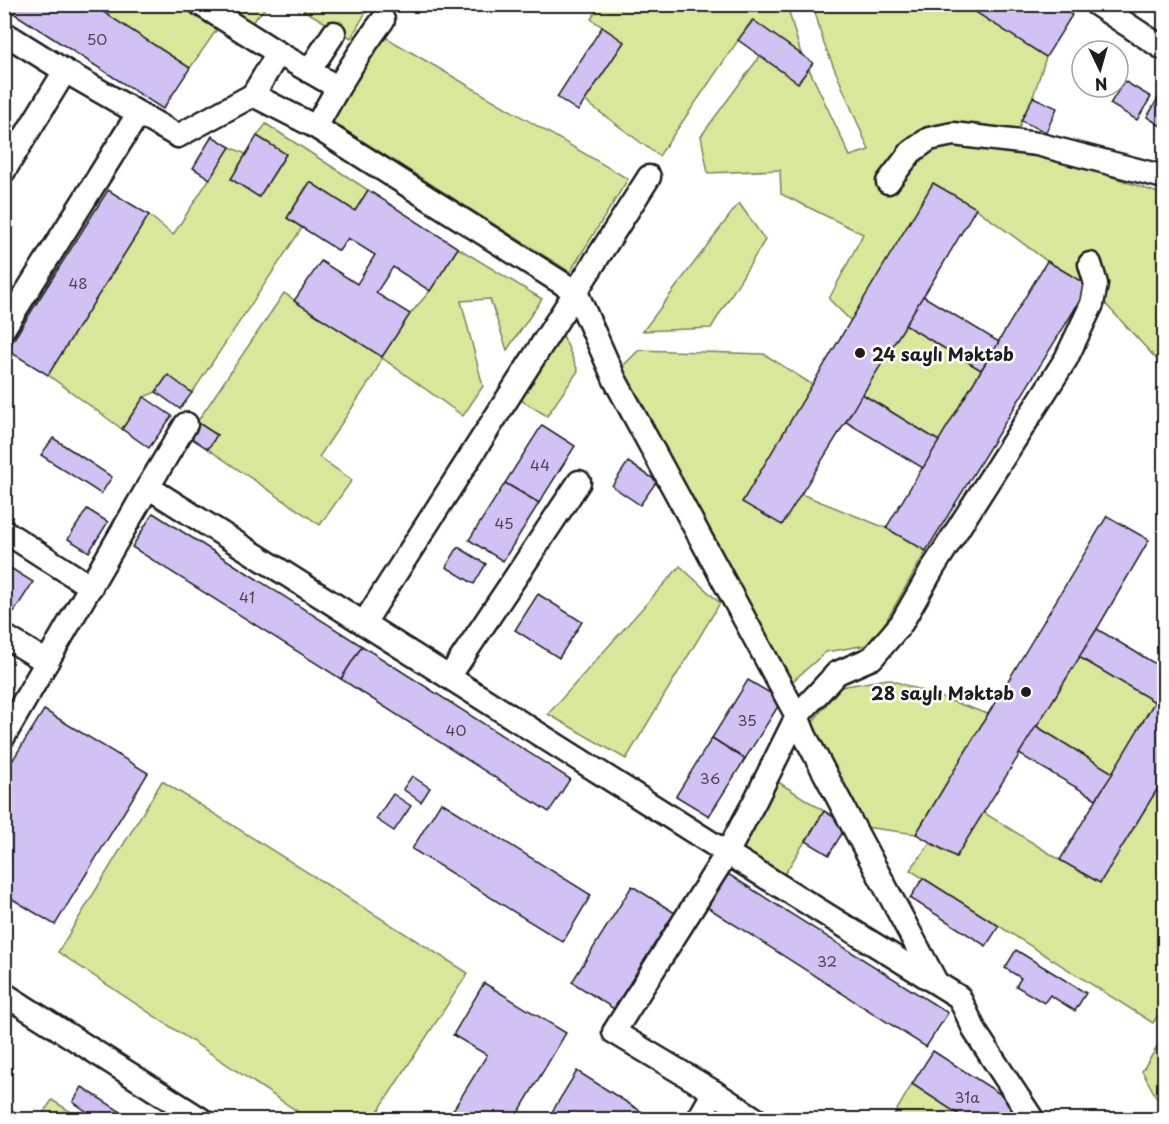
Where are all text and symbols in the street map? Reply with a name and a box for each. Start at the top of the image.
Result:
house number: 50 [87,27,107,50]
north arrow [1070,39,1130,99]
text: N [1094,72,1109,97]
house number: 48 [68,271,88,294]
place label: 24 saylı Məktəb [872,340,1014,367]
marker: 24 saylı Məktəb [853,346,867,360]
house number: 44 [530,453,550,476]
house number: 45 [494,511,514,534]
house number: 41 [239,585,255,608]
place label: 28 saylı Məktəb [871,679,1014,706]
marker: 28 saylı Məktəb [1019,685,1033,699]
house number: 35 [737,708,757,731]
house number: 40 [446,718,466,741]
house number: 36 [700,766,720,789]
house number: 32 [817,949,837,972]
house number: 31a [954,1085,980,1108]

